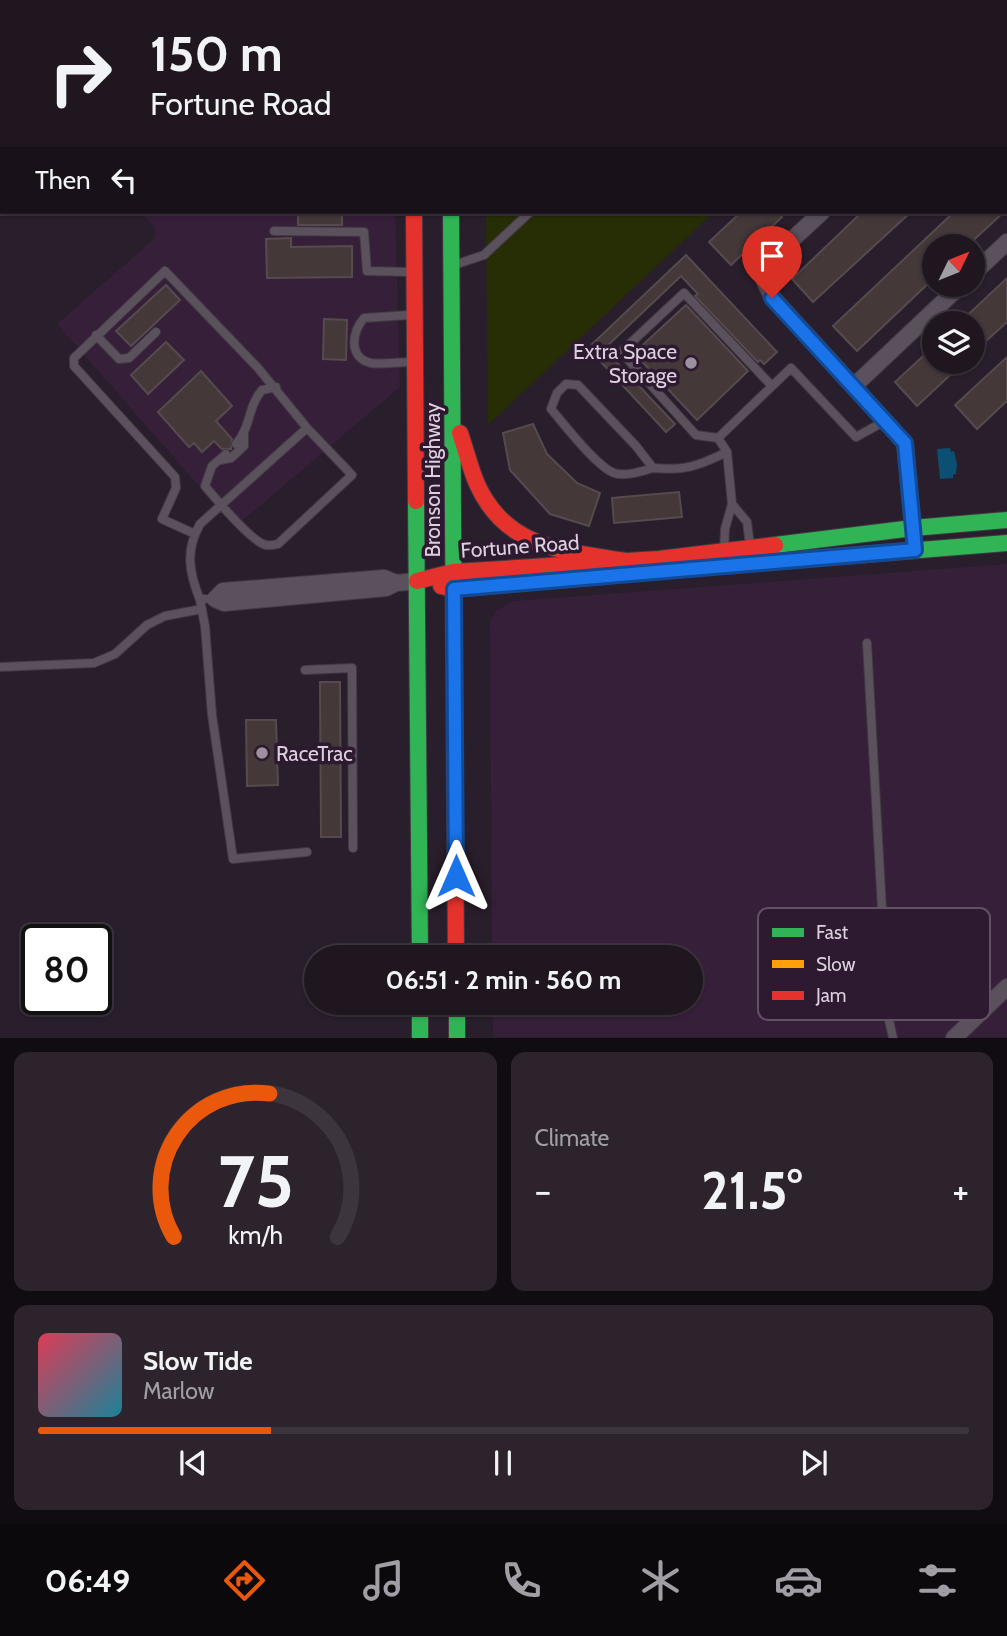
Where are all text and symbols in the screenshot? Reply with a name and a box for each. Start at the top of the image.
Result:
text: 150 m [150,24,283,83]
icon: right [35,28,126,119]
text: Fortune Road [150,84,331,123]
icon: left [105,161,143,199]
text: Then [35,164,91,196]
pin [742,226,802,298]
north arrow [922,234,985,298]
map controls [922,234,985,374]
icon: arrive [753,237,791,275]
button: layers [922,311,985,374]
place label: Extra Space Storage [573,339,677,388]
marker: Extra Space Storage [683,355,699,371]
street label: Bronson Highway [420,402,445,557]
street label: Fortune Road [460,529,580,563]
place label: RaceTrac [276,741,353,766]
marker: RaceTrac [254,745,270,761]
position arrow [419,839,493,913]
legend [758,908,990,1020]
text: Fast [816,921,849,944]
speed limit sign: 80 [21,924,112,1015]
text: Slow [816,953,856,976]
text: 06:51 · 2 min · 560 m [386,964,621,996]
text: Jam [815,984,846,1007]
text: Climate [535,1124,609,1152]
text: 75 [217,1138,293,1226]
text: 21.5° [701,1159,802,1222]
text: − [535,1167,551,1214]
text: + [952,1167,969,1214]
text: km/h [228,1220,283,1250]
text: Slow Tide [143,1345,253,1377]
text: Marlow [143,1377,214,1405]
icon: previous [174,1444,212,1482]
icon: pause [484,1444,522,1482]
icon: next [795,1444,833,1482]
icon: directions [220,1556,269,1605]
icon: music [359,1556,408,1605]
icon: phone [497,1556,546,1605]
icon: climate [636,1556,685,1605]
icon: car [774,1556,823,1605]
icon: filters [913,1556,962,1605]
text: 06:49 [45,1561,130,1600]

